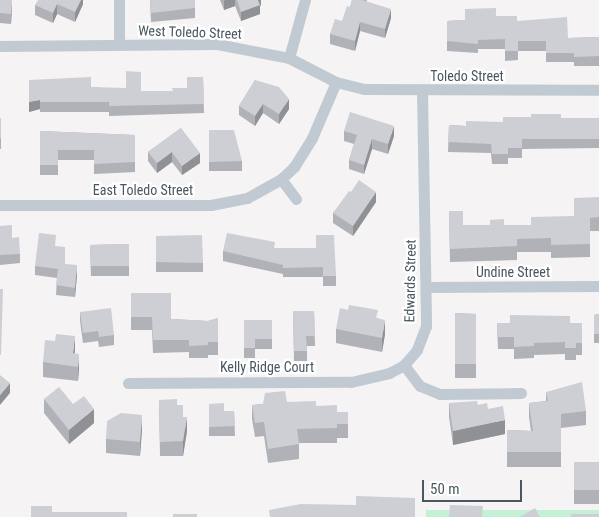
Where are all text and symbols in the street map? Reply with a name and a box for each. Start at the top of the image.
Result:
street label: West Toledo Street [138,22,242,42]
street label: Toledo Street [430,68,504,84]
street label: East Toledo Street [93,182,193,198]
street label: Edwards Street [401,239,419,323]
street label: Undine Street [476,264,550,280]
street label: Kelly Ridge Court [220,359,314,375]
scale bar [424,470,524,502]
text: 50 m [430,480,460,498]

